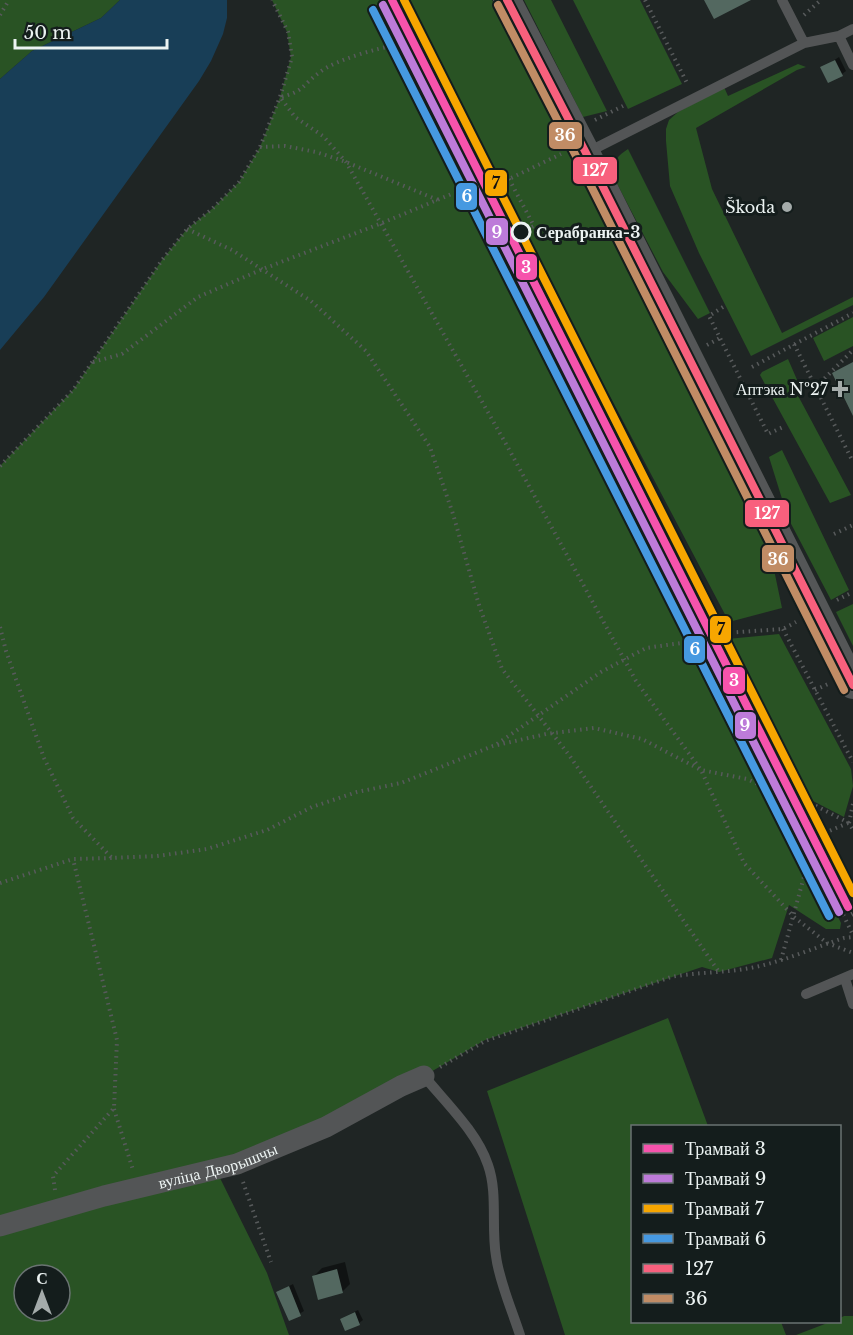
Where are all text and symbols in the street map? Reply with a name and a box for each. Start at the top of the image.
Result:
scale bar [15,12,166,50]
text: 50 m [24,22,72,44]
line badge: 36 [548,121,583,150]
text: 36 [555,125,576,145]
line badge: 127 [572,156,618,185]
text: 127 [582,160,609,180]
line badge: 7 [484,169,508,197]
text: 7 [492,173,501,193]
line badge: 6 [455,182,478,211]
text: 6 [462,186,473,206]
place label: Škoda [725,197,775,217]
marker: Škoda [780,200,794,214]
line badge: 9 [485,217,509,246]
text: 9 [492,222,503,242]
marker: Серабранка-3 [511,222,531,242]
place label: Серабранка-3 [536,222,640,242]
line badge: 3 [515,253,538,281]
text: 3 [521,257,531,277]
place label: Аптэка №27 [736,379,829,399]
marker: Аптэка №27 [833,382,847,396]
line badge: 127 [744,499,790,528]
text: 127 [754,503,781,523]
line badge: 36 [761,544,795,573]
text: 36 [768,549,789,569]
line badge: 7 [709,615,732,644]
text: 7 [717,619,726,639]
line badge: 6 [683,635,706,664]
text: 6 [690,639,701,659]
line badge: 3 [722,666,746,695]
text: 3 [729,670,739,690]
line badge: 9 [734,711,757,740]
text: 9 [740,715,751,735]
legend [631,1125,841,1323]
street label: вуліца Дворышчы [156,1138,280,1193]
text: Трамвай 3 [685,1138,766,1160]
text: Трамвай 9 [685,1168,766,1190]
text: Трамвай 7 [685,1198,765,1220]
text: Трамвай 6 [685,1228,766,1250]
text: 127 [685,1258,714,1280]
north arrow [12,1263,72,1323]
text: С [36,1268,48,1288]
text: 36 [685,1288,708,1310]

